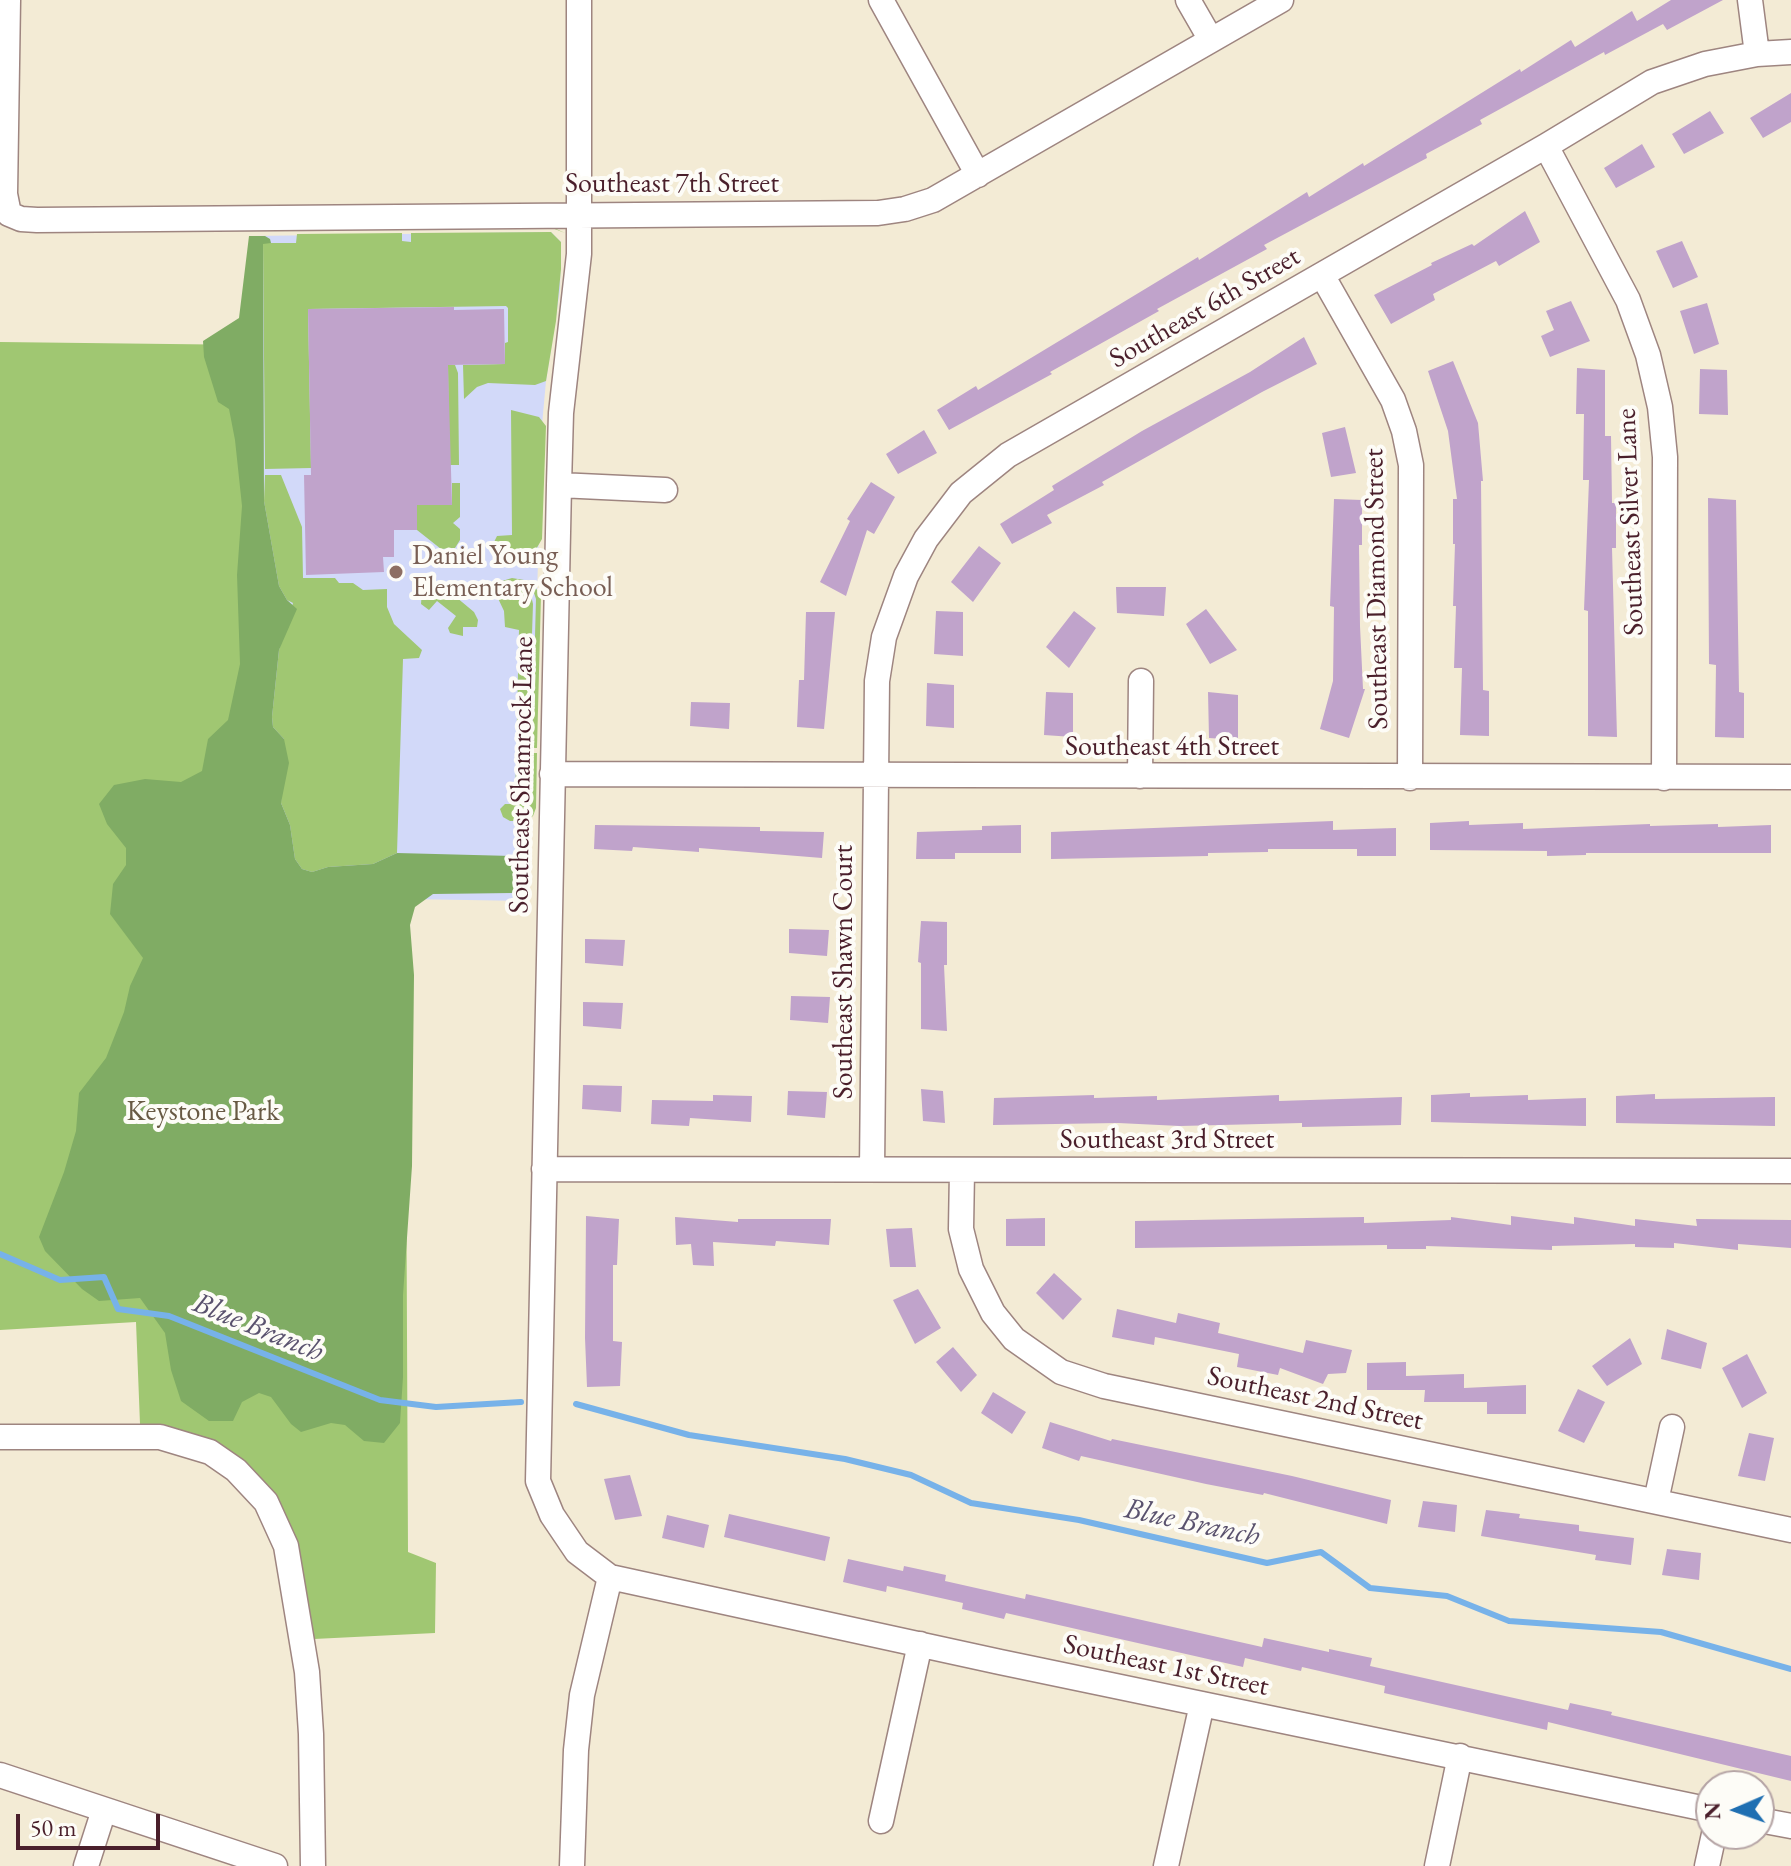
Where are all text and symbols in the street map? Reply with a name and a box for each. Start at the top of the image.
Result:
street label: Southeast 7th Street [565,167,779,201]
street label: Southeast 6th Street [1104,240,1306,376]
street label: Southeast Silver Lane [1610,408,1652,636]
street label: Southeast Diamond Street [1358,448,1396,730]
place label: Daniel Young Elementary School [412,539,613,605]
marker: Daniel Young Elementary School [387,563,405,581]
street label: Southeast Shamrock Lane [503,636,541,914]
street label: Southeast 4th Street [1065,730,1279,764]
street label: Southeast Shawn Court [827,845,861,1099]
park label: Keystone Park [127,1095,279,1129]
street label: Southeast 3rd Street [1060,1123,1274,1157]
water label: Blue Branch [188,1286,328,1370]
street label: Southeast 2nd Street [1204,1360,1426,1438]
water label: Blue Branch [1121,1491,1263,1555]
street label: Southeast 1st Street [1060,1628,1272,1704]
north arrow [1695,1770,1775,1850]
scale bar [20,1798,164,1848]
text: N [1698,1801,1727,1820]
text: 50 m [30,1812,77,1843]

